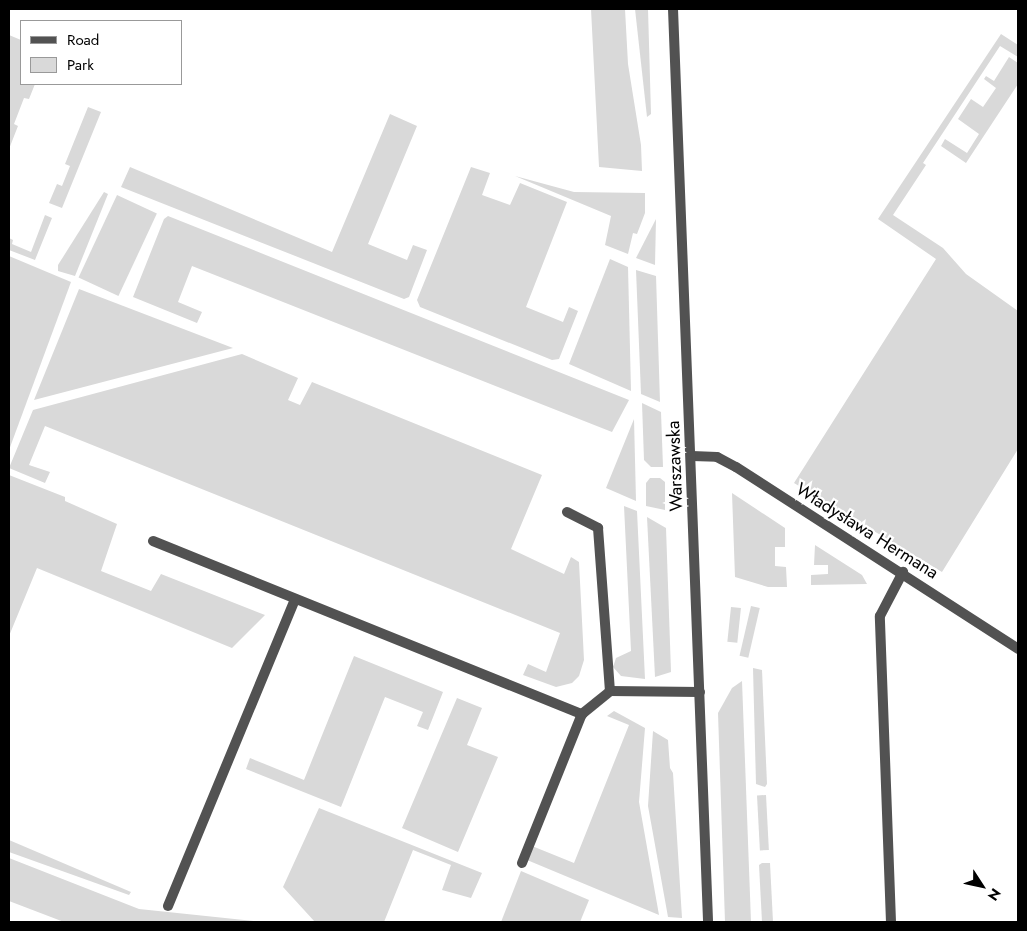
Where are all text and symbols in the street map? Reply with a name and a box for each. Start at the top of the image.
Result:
legend [20,20,182,85]
text: Road [67,29,99,51]
text: Park [67,54,94,76]
street label: Warszawska [663,420,687,512]
street label: Władysława Hermana [792,478,942,584]
north arrow [957,861,1007,911]
text: N [983,884,1006,905]

